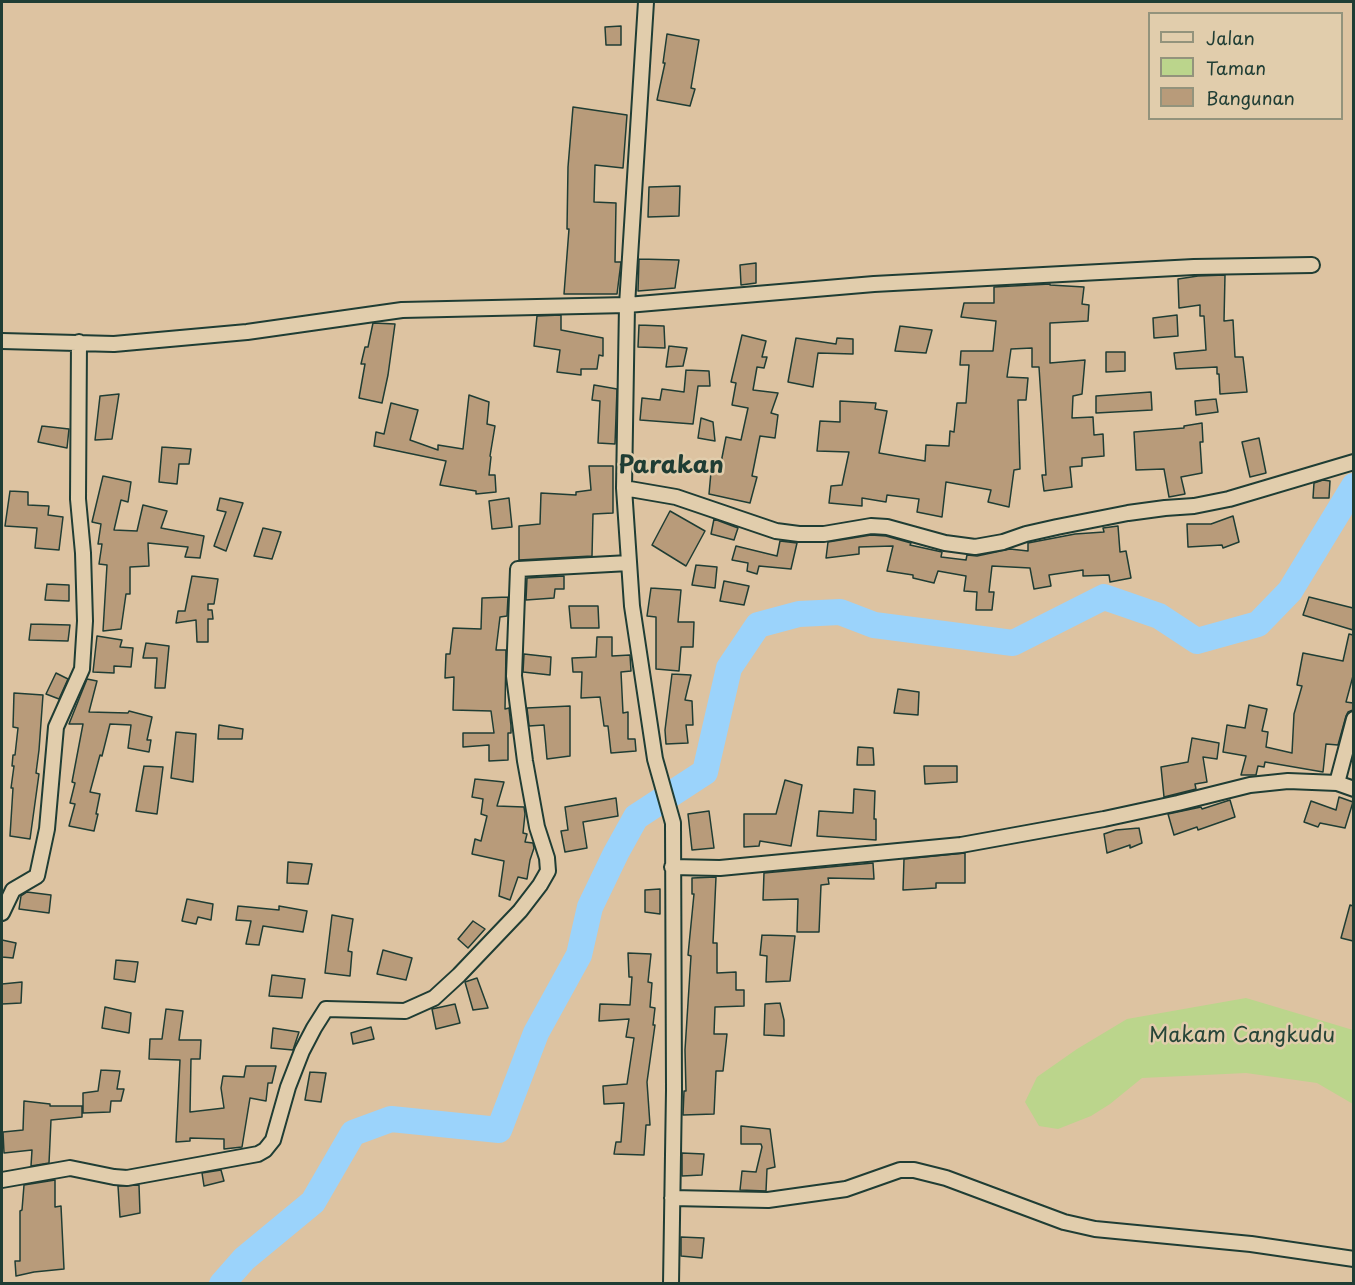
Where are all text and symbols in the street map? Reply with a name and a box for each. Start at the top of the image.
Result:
legend [1148,12,1343,120]
text: Jalan [1206,24,1255,51]
text: Taman [1206,54,1266,81]
text: Bangunan [1206,84,1295,111]
district label: Parakan [618,452,724,480]
park label: Makam Cangkudu [1149,1023,1335,1049]

